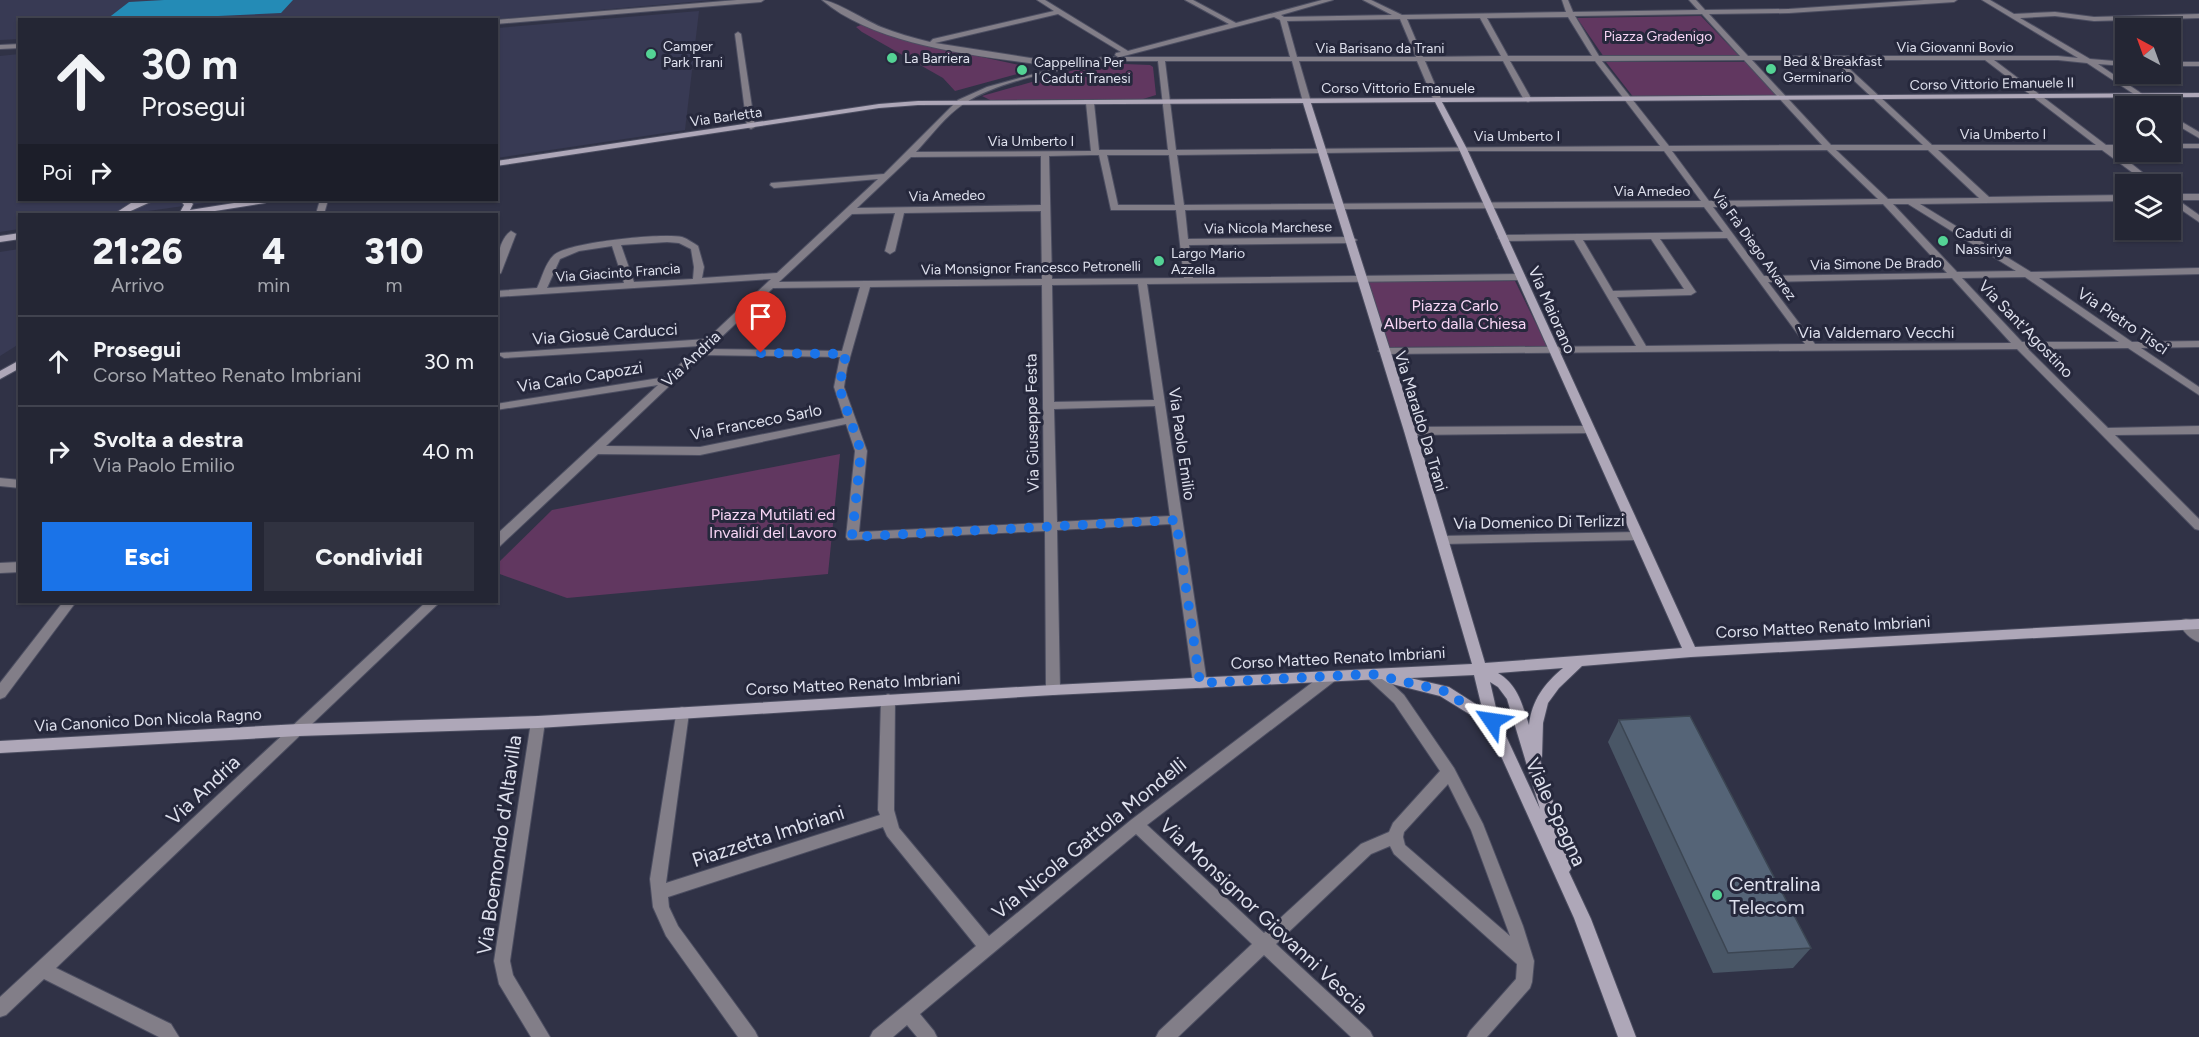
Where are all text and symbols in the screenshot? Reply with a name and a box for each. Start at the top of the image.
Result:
north arrow [2115,18,2181,84]
map controls [2115,18,2181,240]
park label: Piazza Gradenigo [1604,28,1712,45]
place label: Camper Park Trani [663,38,723,71]
text: 30 m [141,39,238,90]
street label: Via Giovanni Bovio [1896,39,2014,56]
street label: Via Barisano da Trani [1315,40,1445,57]
icon: ahead [42,42,120,120]
marker: Camper Park Trani [644,47,658,61]
place label: La Barriera [904,50,970,67]
marker: La Barriera [885,51,899,65]
place label: Bed & Breakfast Germinario [1783,53,1882,86]
place label: Cappellina Per I Caduti Tranesi [1034,54,1131,87]
marker: Bed & Breakfast Germinario [1764,62,1778,76]
marker: Cappellina Per I Caduti Tranesi [1015,63,1029,77]
street label: Corso Vittorio Emanuele II [1910,74,2074,94]
street label: Corso Vittorio Emanuele [1321,80,1475,97]
text: Prosegui [141,90,246,123]
button: search [2115,96,2181,162]
street label: Via Barletta [689,104,763,130]
street label: Via Umberto I [1960,126,2046,143]
street label: Via Umberto I [1474,128,1560,145]
street label: Via Umberto I [988,133,1074,150]
icon: right [84,156,117,189]
text: Poi [42,159,72,186]
button: layers [2115,174,2181,240]
street label: Via Amedeo [1614,183,1690,200]
street label: Via Frà Diego Alvarez [1708,186,1800,304]
street label: Via Amedeo [909,187,985,205]
street label: Via Nicola Marchese [1204,218,1332,238]
place label: Caduti di Nassiriya [1955,225,2012,258]
text: 21:26 [92,230,183,273]
text: 4 [262,230,285,273]
text: 310 [365,230,424,273]
marker: Caduti di Nassiriya [1936,234,1950,248]
place label: Largo Mario Azzella [1171,245,1245,278]
marker: Largo Mario Azzella [1152,254,1166,268]
street label: Via Simone De Brado [1810,254,1942,274]
street label: Via Monsignor Francesco Petronelli [921,258,1141,278]
street label: Via Giacinto Francia [555,260,681,286]
street label: Via Maiorano [1524,263,1580,357]
text: Arrivo [111,273,164,297]
text: min [257,273,290,297]
text: m [386,273,403,297]
street label: Via Sant'Agostino [1975,276,2077,382]
street label: Via Pietro Tisci [2074,284,2172,358]
pin [735,291,786,353]
park label: Piazza Carlo Alberto dalla Chiesa [1384,296,1526,333]
icon: arrive [744,300,777,333]
street label: Via Giosuè Carducci [532,319,678,349]
street label: Via Valdemaro Vecchi [1798,323,1954,342]
street label: Via Andria [658,327,724,391]
text: Prosegui [93,336,181,363]
icon: ahead [42,345,75,378]
text: 30 m [424,348,474,375]
street label: Via Maraldo Da Trani [1391,349,1451,493]
street label: Via Giuseppe Festa [1021,354,1043,492]
street label: Via Carlo Capozzi [516,358,644,396]
text: Corso Matteo Renato Imbriani [93,363,362,387]
street label: Via Paolo Emilio [1165,386,1199,502]
street label: Via Franceco Sarlo [689,400,823,444]
text: Svolta a destra [93,426,243,453]
icon: right [42,435,75,468]
text: 40 m [422,438,474,465]
text: Via Paolo Emilio [93,453,235,477]
park label: Piazza Mutilati ed Invalidi del Lavoro [709,505,837,542]
street label: Via Domenico Di Terlizzi [1453,511,1625,533]
button: Esci [42,522,252,591]
button: Condividi [264,522,474,591]
street label: Corso Matteo Renato Imbriani [1715,612,1931,642]
street label: Corso Matteo Renato Imbriani [1230,643,1446,673]
street label: Corso Matteo Renato Imbriani [745,669,961,699]
position arrow [1460,689,1524,753]
street label: Via Canonico Don Nicola Ragno [34,705,262,735]
street label: Via Boemondo d'Altavilla [472,734,526,956]
street label: Via Andria [161,750,245,830]
street label: Via Nicola Gattola Mondelli [987,752,1191,924]
street label: Viale Spagna [1521,754,1591,870]
street label: Piazzetta Imbriani [689,800,847,872]
street label: Via Monsignor Giovanni Vescia [1155,813,1373,1019]
place label: Centralina Telecom [1729,872,1820,919]
marker: Centralina Telecom [1710,888,1724,902]

